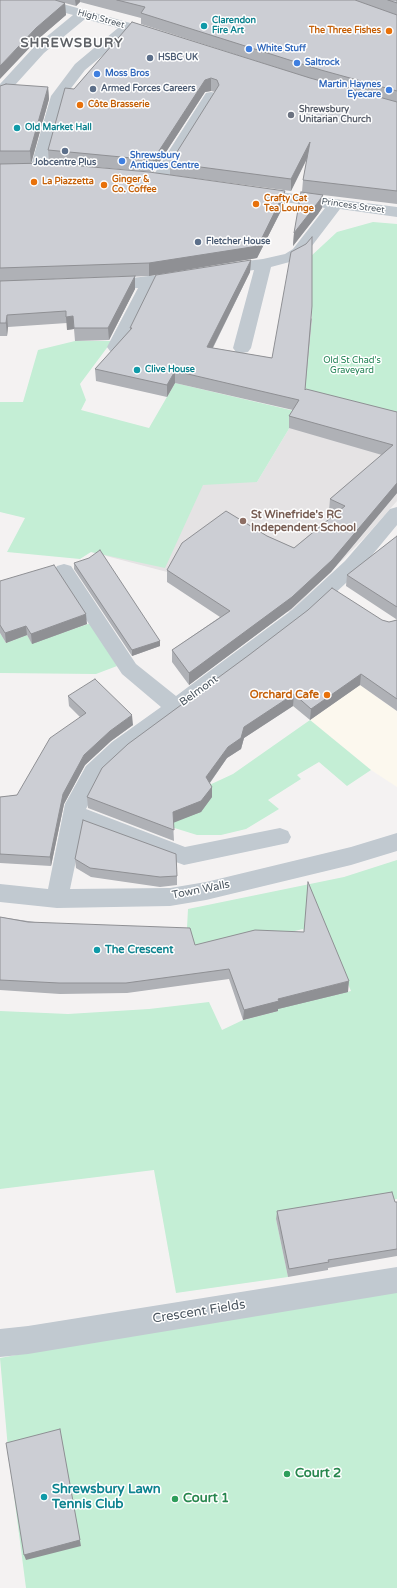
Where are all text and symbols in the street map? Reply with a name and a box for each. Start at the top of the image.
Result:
street label: High Street [76,7,126,31]
place label: Clarendon Fire Art [212,16,256,37]
marker: Clarendon Fire Art [199,21,209,31]
place label: The Three Fishes [309,26,381,36]
marker: The Three Fishes [384,26,394,36]
district label: SHREWSBURY [21,36,123,52]
marker: White Stuff [244,44,254,54]
place label: White Stuff [257,44,306,54]
marker: HSBC UK [145,53,155,63]
place label: HSBC UK [158,53,198,63]
marker: Saltrock [292,58,302,68]
place label: Saltrock [305,58,340,68]
marker: Moss Bros [92,69,102,79]
place label: Moss Bros [105,69,149,79]
place label: Martin Haynes Eyecare [319,80,381,101]
marker: Armed Forces Careers [88,84,98,94]
place label: Armed Forces Careers [101,84,195,94]
marker: Martin Haynes Eyecare [384,85,394,95]
marker: Côte Brasserie [75,100,85,110]
place label: Côte Brasserie [88,100,150,110]
place label: Shrewsbury Unitarian Church [299,105,371,126]
marker: Shrewsbury Unitarian Church [286,110,296,120]
marker: Old Market Hall [12,123,22,133]
place label: Old Market Hall [25,123,92,133]
marker: Jobcentre Plus [60,146,70,156]
place label: Shrewsbury Antiques Centre [130,151,199,172]
marker: Shrewsbury Antiques Centre [117,156,127,166]
place label: Jobcentre Plus [34,158,96,168]
place label: Ginger & Co. Coffee [112,175,157,196]
marker: La Piazzetta [29,177,39,187]
place label: La Piazzetta [42,177,94,187]
marker: Ginger & Co. Coffee [99,180,109,190]
place label: Crafty Cat Tea Lounge [264,194,314,215]
street label: Princess Street [321,196,385,216]
marker: Crafty Cat Tea Lounge [251,199,261,209]
marker: Fletcher House [193,237,203,247]
place label: Fletcher House [206,237,270,247]
park label: Old St Chad's Graveyard [323,356,381,377]
marker: Clive House [132,365,142,375]
place label: Clive House [145,365,195,375]
place label: St Winefride's RC Independent School [251,508,356,534]
marker: St Winefride's RC Independent School [238,516,248,526]
street label: Belmont [177,673,221,709]
place label: Orchard Cafe [250,688,319,702]
marker: Orchard Cafe [322,690,332,700]
street label: Town Walls [171,878,231,902]
place label: The Crescent [105,943,173,957]
marker: The Crescent [92,945,102,955]
street label: Crescent Fields [152,1297,246,1327]
place label: Court 2 [295,1466,341,1482]
marker: Court 2 [282,1469,292,1479]
place label: Shrewsbury Lawn Tennis Club [52,1482,161,1513]
place label: Court 1 [183,1491,229,1507]
marker: Shrewsbury Lawn Tennis Club [39,1492,49,1502]
marker: Court 1 [170,1494,180,1504]

